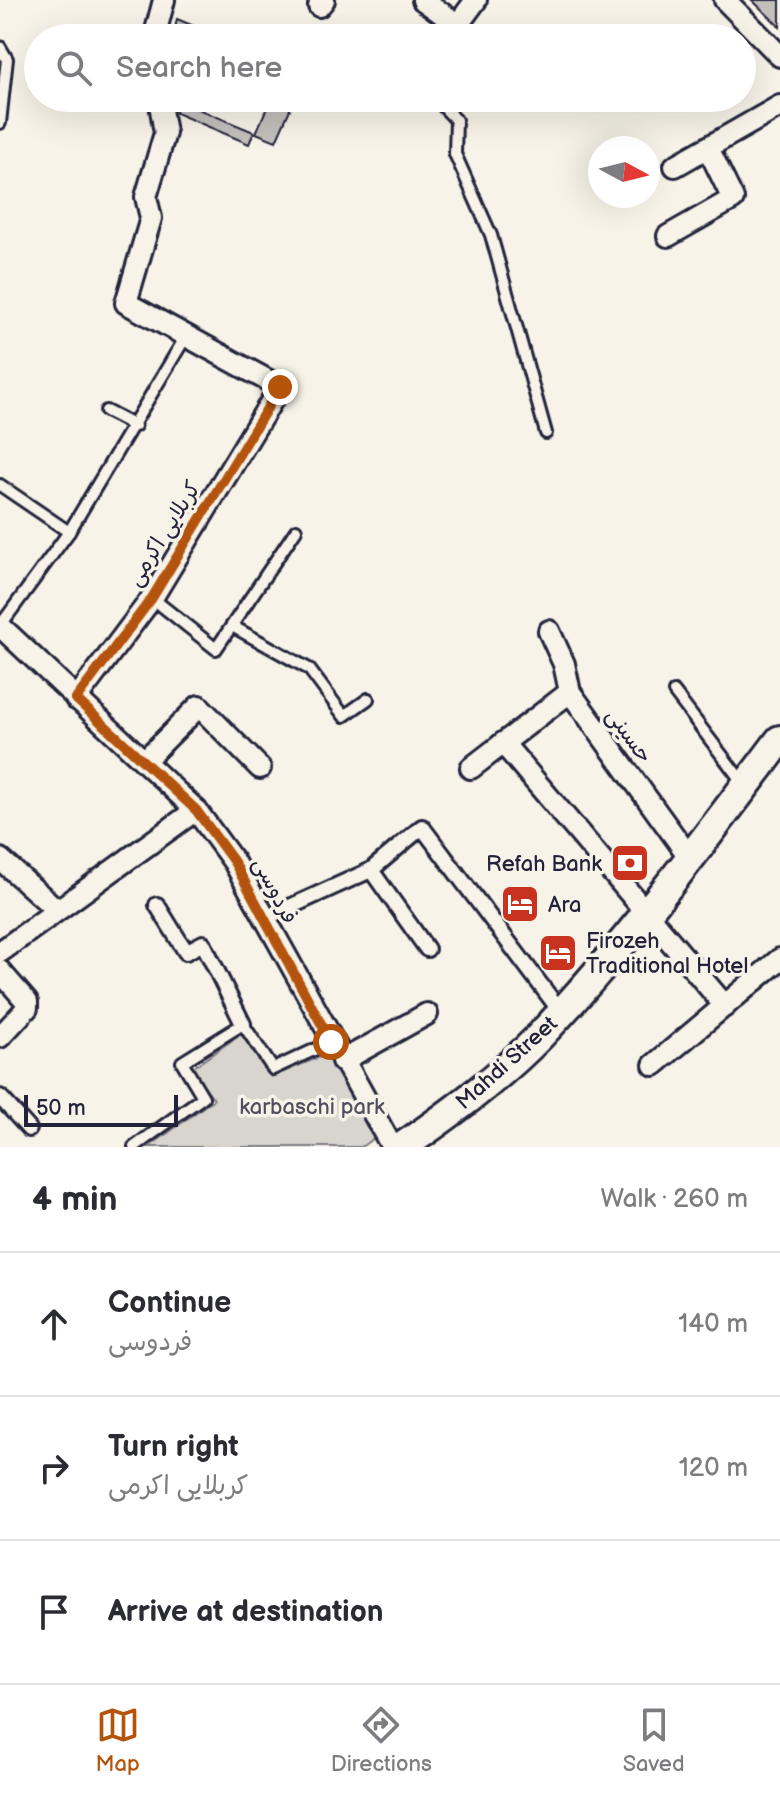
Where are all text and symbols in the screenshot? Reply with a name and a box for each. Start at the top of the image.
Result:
search box [24,24,756,112]
icon: search [52,46,96,90]
text: Search here [116,50,282,86]
north arrow [588,136,660,208]
route end [262,369,298,405]
street label: کربلایی اکرمی [121,476,207,591]
street label: حسینی [600,703,658,769]
bank icon: Refah Bank [609,842,651,884]
place label: Refah Bank [486,851,602,878]
street label: فردوسی [246,853,303,929]
hotel icon: Ara [499,883,541,925]
place label: Ara [548,892,581,919]
place label: Firozeh Traditional Hotel [586,928,748,980]
hotel icon: Firozeh Traditional Hotel [537,932,579,974]
street label: Mahdi Street [451,1010,564,1116]
route start [313,1024,349,1060]
scale bar [24,1091,178,1127]
park label: karbaschi park [239,1094,385,1121]
text: 50 m [36,1095,86,1122]
text: 4 min [32,1179,118,1220]
text: Walk · 260 m [601,1184,748,1215]
text: Continue [108,1285,231,1321]
icon: ahead [32,1302,76,1346]
text: 140 m [678,1309,748,1340]
text: فردوسی [108,1327,192,1358]
text: Turn right [108,1429,239,1465]
icon: right [32,1446,76,1490]
text: 120 m [679,1453,748,1484]
text: کربلایی اکرمی [108,1471,248,1502]
icon: arrive [32,1590,76,1634]
text: Arrive at destination [108,1594,384,1630]
tab: Map [95,1703,140,1778]
tab: Directions [331,1703,432,1778]
tab: Saved [623,1703,685,1778]

